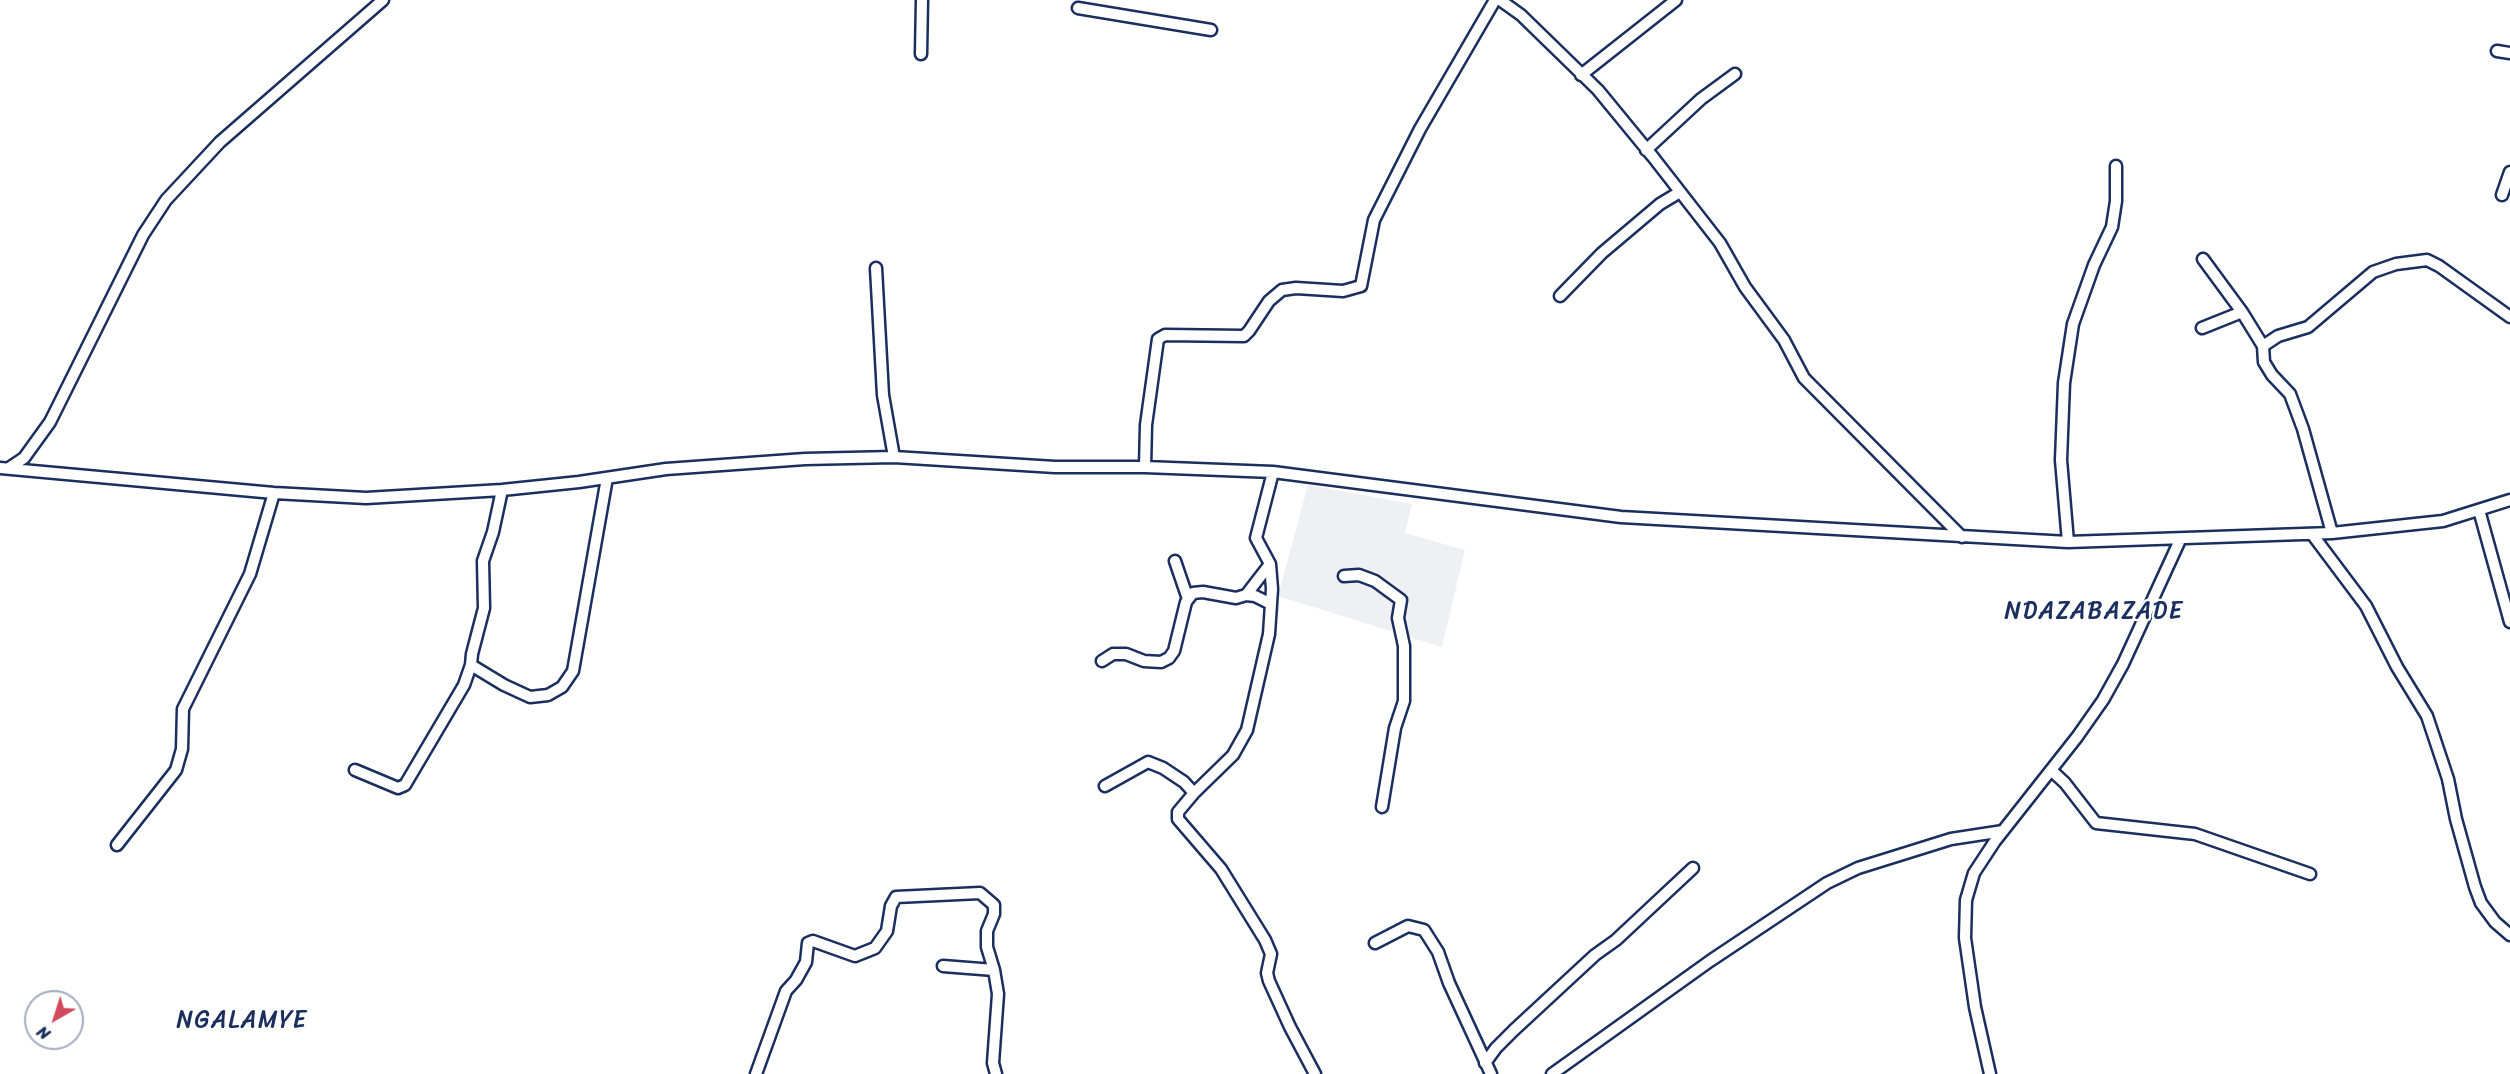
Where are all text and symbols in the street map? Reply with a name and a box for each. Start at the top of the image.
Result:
district label: NDAZABAZADE [2004,598,2184,626]
north arrow [24,990,84,1050]
district label: NGALAMYE [176,1007,308,1035]
text: N [30,1018,57,1048]

